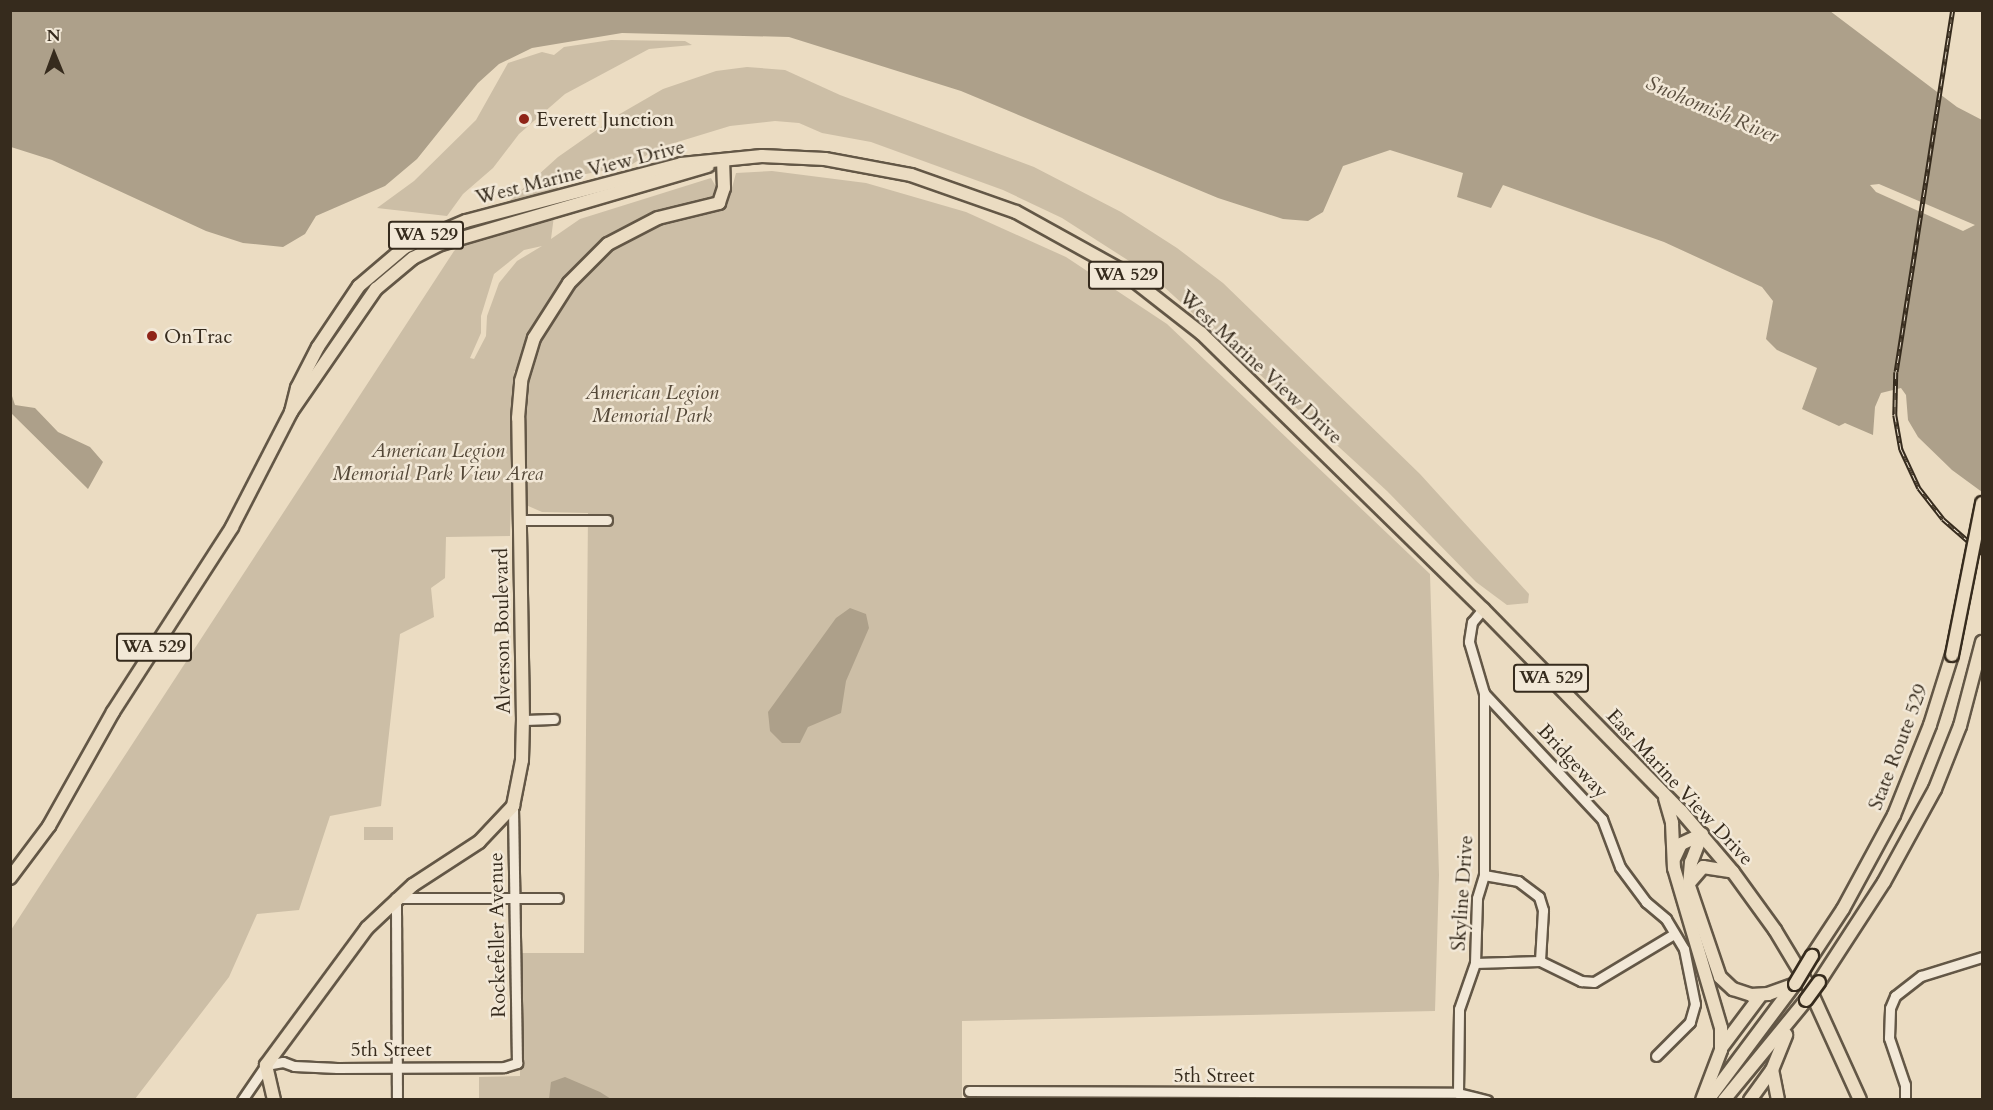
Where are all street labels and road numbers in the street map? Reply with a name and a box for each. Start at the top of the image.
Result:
street label: West Marine View Drive [473,134,687,210]
road number: WA 529 [387,220,465,250]
road number: WA 529 [1087,260,1165,290]
street label: West Marine View Drive [1174,285,1348,449]
street label: Alverson Boulevard [489,548,515,714]
road number: WA 529 [115,632,193,662]
road number: WA 529 [1512,663,1590,693]
street label: State Route 529 [1863,681,1933,813]
street label: East Marine View Drive [1601,704,1759,870]
street label: Bridgeway [1533,719,1613,803]
street label: Skyline Drive [1446,834,1478,952]
street label: Rockefeller Avenue [484,852,510,1018]
street label: 5th Street [350,1037,432,1061]
street label: 5th Street [1173,1063,1255,1087]

